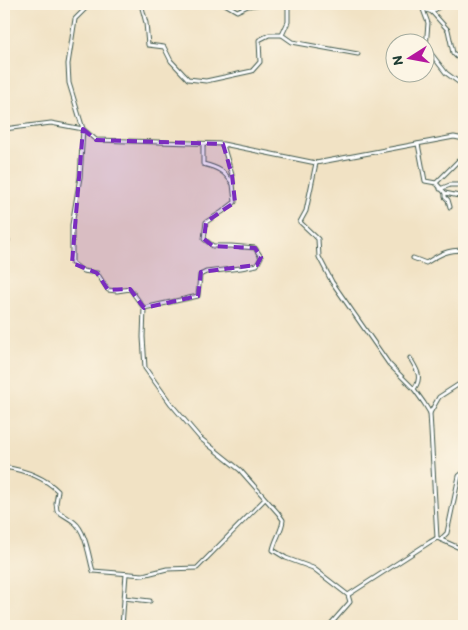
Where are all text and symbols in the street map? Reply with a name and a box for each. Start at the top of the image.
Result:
north arrow [386,32,436,82]
text: N [388,54,407,67]

